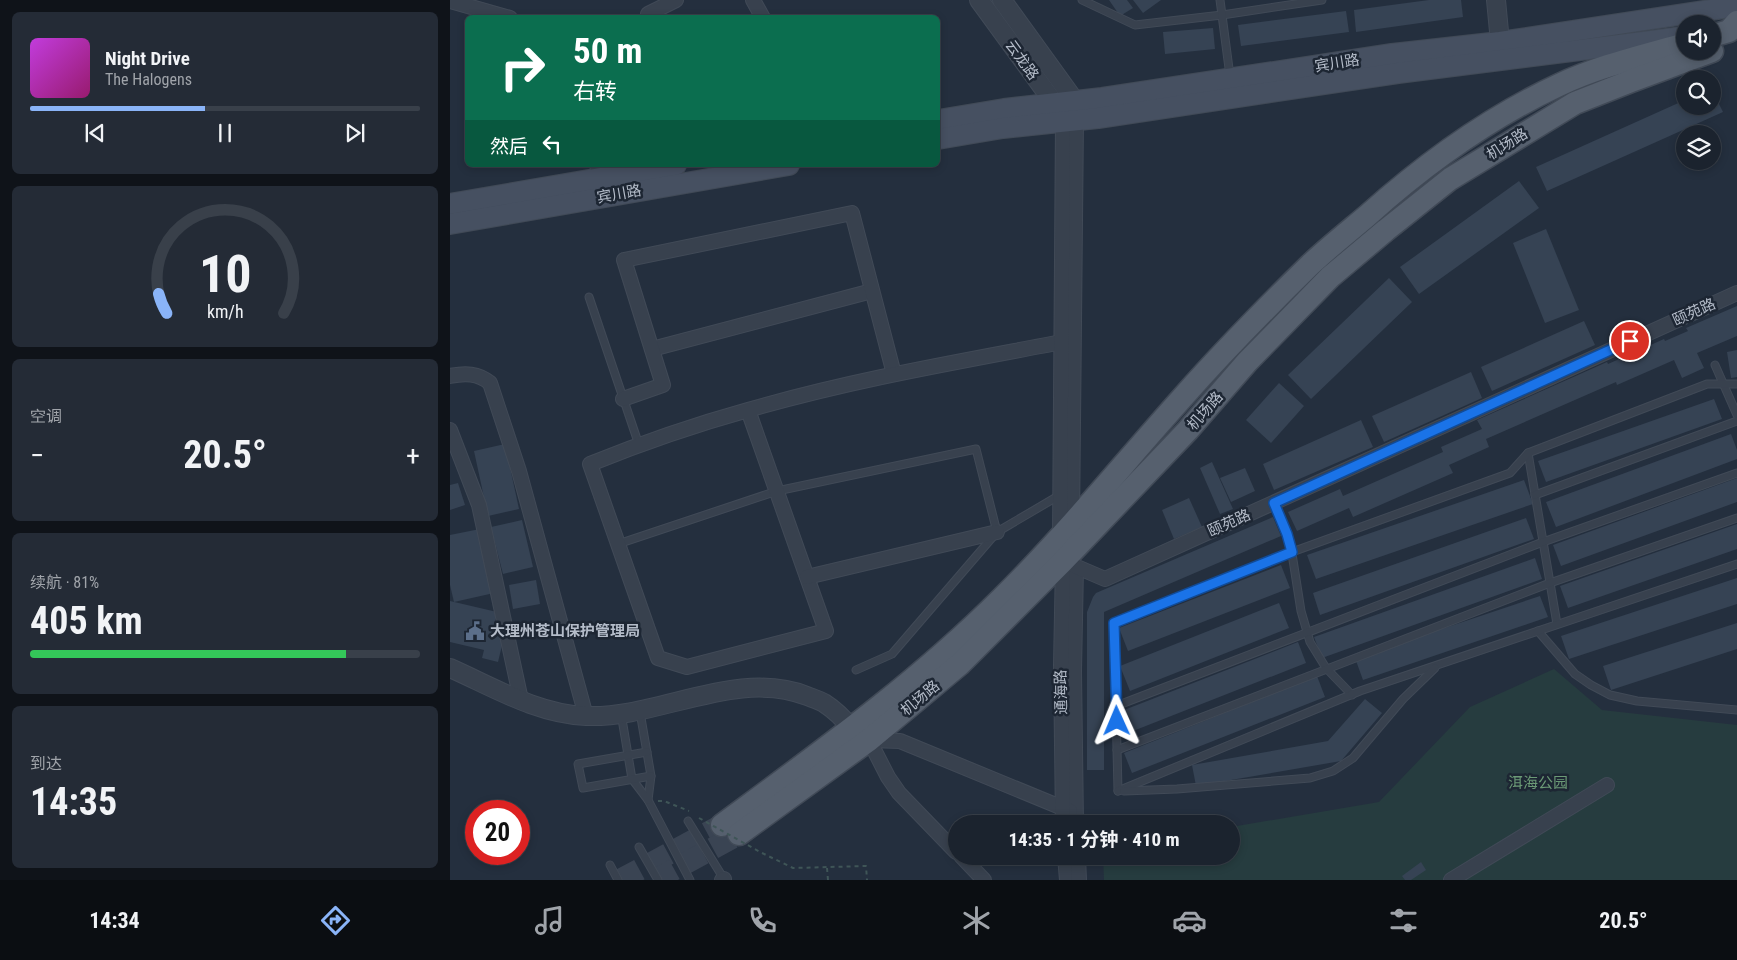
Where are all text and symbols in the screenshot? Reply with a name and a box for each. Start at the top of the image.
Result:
map controls [1676,15,1721,170]
button: sound [1676,15,1721,60]
text: 50 m [573,31,642,72]
icon: right [490,35,555,100]
street label: 云龙路 [1001,37,1043,83]
text: Night Drive [105,47,190,70]
street label: 宾川路 [1313,51,1361,75]
text: The Halogens [105,70,192,89]
button: search [1676,70,1721,115]
text: 右转 [573,79,617,104]
icon: previous [81,119,109,147]
icon: pause [211,119,239,147]
icon: next [341,119,369,147]
street label: 机场路 [1483,124,1531,164]
button: layers [1676,125,1721,170]
icon: left [538,130,566,158]
text: 然后 [490,135,528,158]
street label: 宾川路 [595,181,643,207]
text: 10 [199,244,251,305]
street label: 颐苑路 [1670,295,1718,329]
text: km/h [207,301,243,322]
pin [1609,320,1651,362]
icon: arrive [1616,327,1644,355]
street label: 机场路 [1183,388,1227,434]
text: 空调 [30,407,62,426]
text: 20.5° [183,433,267,477]
text: − [30,439,44,472]
text: + [406,439,420,472]
street label: 颐苑路 [1205,506,1253,540]
text: 续航 · 81% [30,573,99,592]
text: 405 km [30,599,143,643]
public building icon: 大理州苍山保护管理局 [464,620,486,642]
place label: 大理州苍山保护管理局 [490,622,640,640]
street label: 通海路 [1052,669,1070,715]
street label: 机场路 [897,677,943,719]
position arrow [1090,694,1142,746]
text: 到达 [30,754,62,773]
park label: 洱海公园 [1508,774,1568,792]
text: 14:35 [30,780,117,824]
speed limit sign: 20 [465,800,530,865]
text: 14:35 · 1 分钟 · 410 m [1008,828,1180,851]
icon: directions [318,903,353,938]
icon: music [532,903,567,938]
icon: phone [745,903,780,938]
icon: climate [959,903,994,938]
icon: car [1172,903,1207,938]
icon: filters [1386,903,1421,938]
text: 14:34 [89,908,140,933]
text: 20.5° [1599,908,1648,933]

